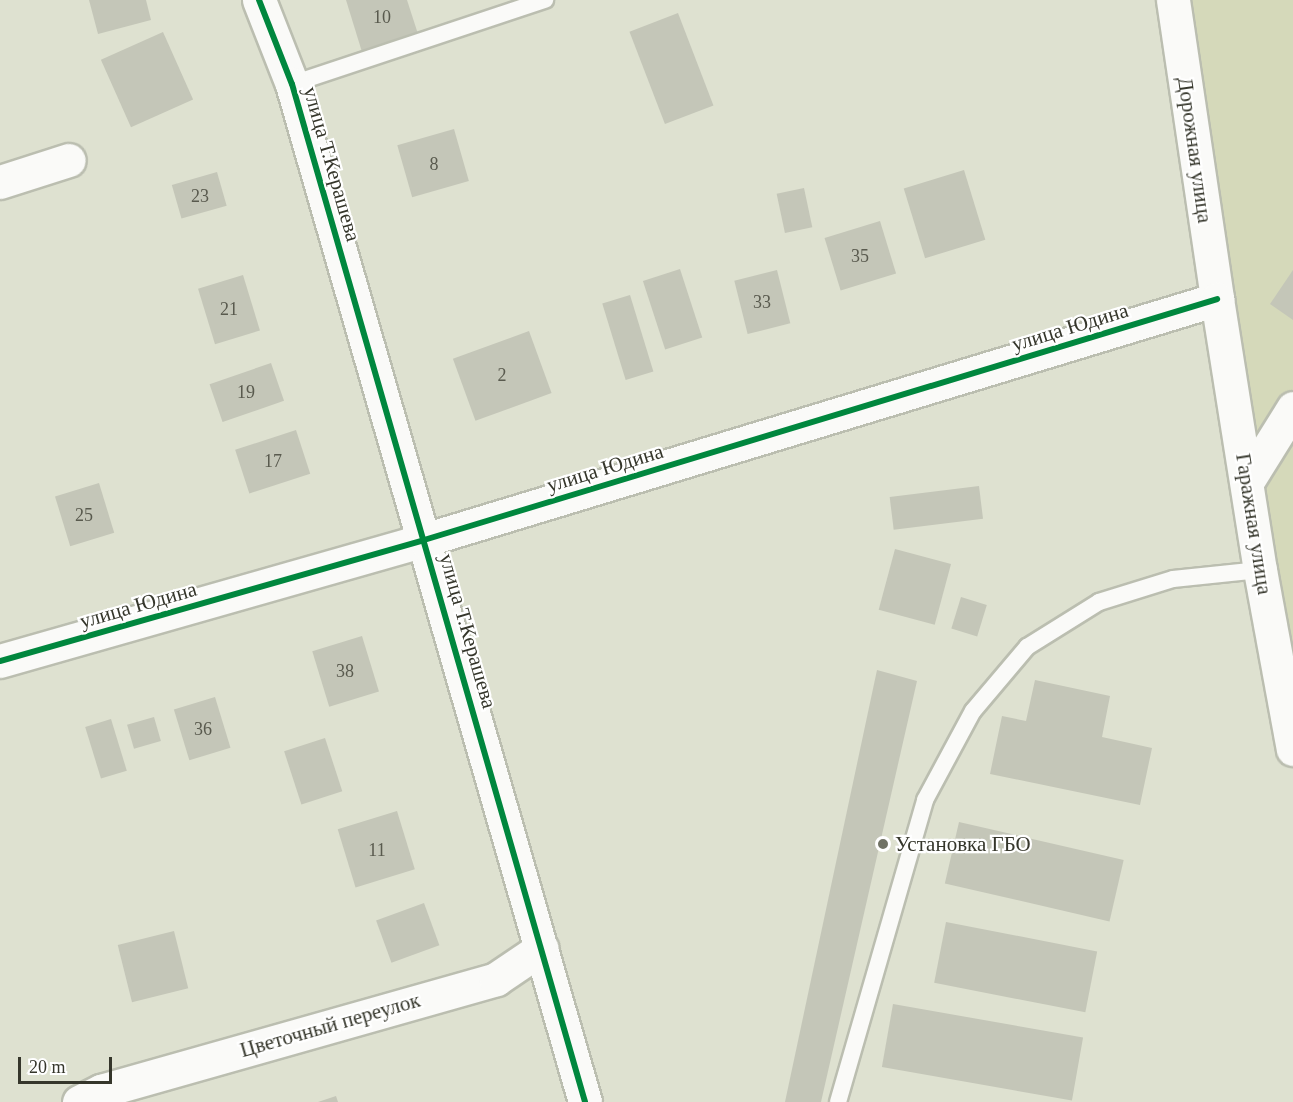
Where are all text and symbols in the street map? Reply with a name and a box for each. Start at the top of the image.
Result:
house number: 10 [373,6,391,28]
street label: Дорожная улица [1172,75,1218,225]
street label: улица Т.Керашева [298,84,366,244]
house number: 8 [430,153,438,175]
house number: 23 [191,185,209,207]
house number: 35 [851,245,869,267]
house number: 33 [753,291,771,313]
street label: улица Юдина [1009,297,1131,357]
house number: 21 [220,298,238,320]
house number: 2 [498,364,506,386]
house number: 19 [237,381,255,403]
street label: улица Юдина [544,438,666,498]
house number: 17 [264,450,282,472]
street label: Гаражная улица [1230,452,1278,596]
house number: 25 [75,504,93,526]
street label: улица Т.Керашева [434,551,502,711]
street label: улица Юдина [77,576,199,634]
house number: 38 [336,660,354,682]
house number: 36 [194,718,212,740]
place label: Установка ГБО [895,831,1031,857]
marker: Установка ГБО [876,837,890,851]
house number: 11 [368,839,386,861]
street label: Цветочный переулок [237,987,423,1063]
scale bar [21,1045,116,1083]
text: 20 m [29,1057,66,1077]

